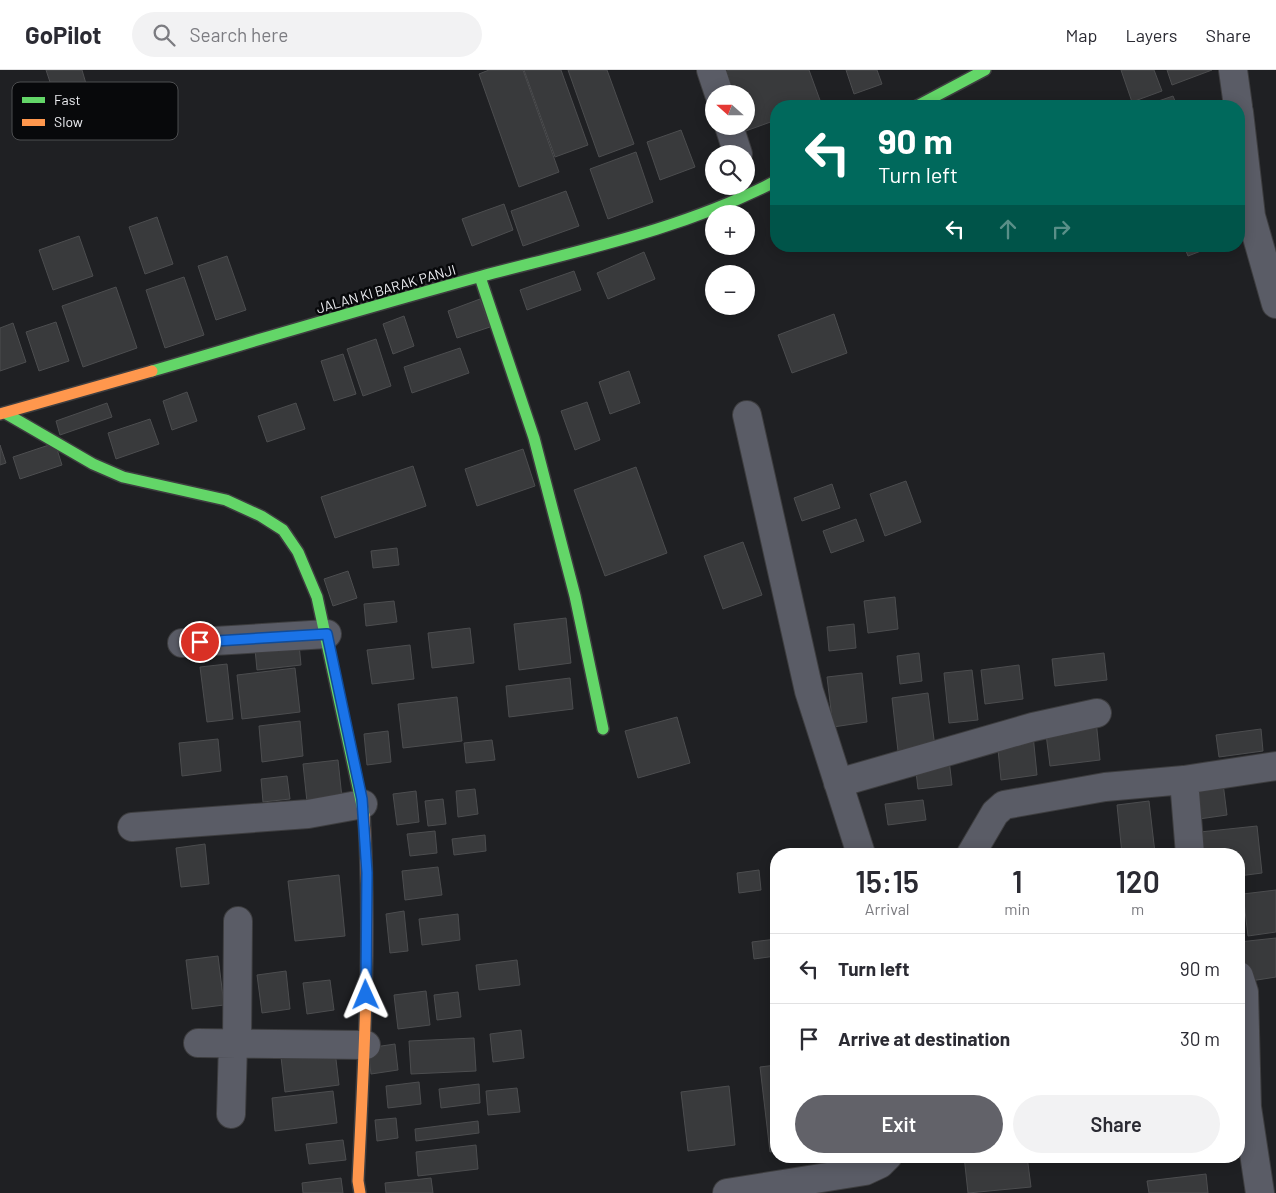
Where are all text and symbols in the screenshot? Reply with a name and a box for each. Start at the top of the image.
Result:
search box [132,12,482,57]
text: GoPilot [25,20,102,49]
icon: search [150,21,178,49]
text: Search here [190,23,288,46]
text: Map [1065,24,1097,46]
text: Layers [1125,24,1178,46]
text: Share [1206,24,1251,46]
legend [12,82,178,140]
north arrow [705,85,755,135]
map controls [705,85,755,315]
text: Fast [54,91,80,108]
text: Slow [54,113,83,130]
text: 90 m [878,119,953,161]
icon: left [795,120,860,185]
button: search [705,145,755,195]
text: Turn left [878,161,958,187]
button: + [705,205,755,255]
icon: left [941,215,969,243]
icon: ahead [994,215,1022,243]
icon: right [1047,215,1075,243]
street label: JALAN KI BARAK PANJI [314,260,458,317]
button: − [705,265,755,315]
pin [179,621,221,663]
icon: arrive [186,628,214,656]
text: 15:15 [855,863,919,899]
text: 1 [1012,863,1023,899]
text: 120 [1116,863,1160,899]
text: Arrival [865,899,910,918]
text: min [1004,899,1030,918]
text: m [1131,899,1144,918]
icon: left [795,955,823,983]
text: Turn left [838,957,909,980]
text: 90 m [1180,957,1220,980]
position arrow [339,968,391,1020]
icon: arrive [795,1025,823,1053]
text: Arrive at destination [838,1027,1010,1050]
text: 30 m [1180,1027,1220,1050]
button: Exit [795,1095,1003,1153]
button: Share [1013,1095,1220,1153]

